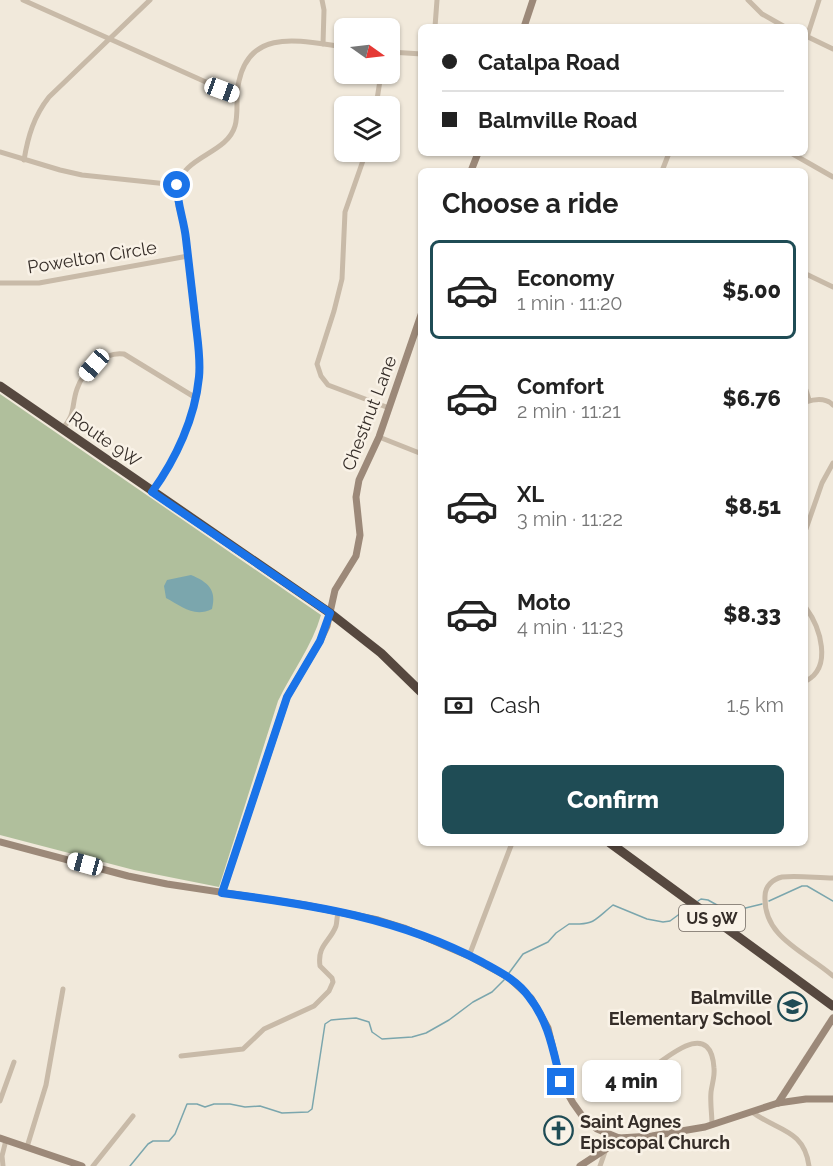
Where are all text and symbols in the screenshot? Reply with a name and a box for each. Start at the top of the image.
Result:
north arrow [334,18,400,84]
map controls [334,18,400,162]
text: Catalpa Road [478,49,620,75]
car [202,75,242,105]
button: layers [334,96,400,162]
text: Balmville Road [478,107,637,133]
route start [163,171,190,198]
text: Choose a ride [442,188,618,219]
street label: Powelton Circle [26,236,159,278]
icon: car [445,263,499,317]
text: Economy [517,265,615,291]
text: $5.00 [722,277,781,303]
text: 1 min · 11:20 [517,291,623,315]
car [75,346,113,384]
street label: Chestnut Lane [337,352,401,473]
icon: car [445,371,499,425]
text: Comfort [517,373,604,399]
text: $6.76 [723,385,781,411]
text: 2 min · 11:21 [517,399,621,423]
street label: Route 9W [65,407,145,471]
icon: car [445,479,499,533]
text: XL [517,481,544,507]
text: $8.51 [725,493,781,519]
text: 3 min · 11:22 [517,507,623,531]
icon: car [445,587,499,641]
text: Moto [517,589,571,615]
text: $8.33 [723,601,781,627]
text: 4 min · 11:23 [517,615,623,639]
icon: cash [442,689,475,722]
text: Cash [490,692,541,718]
text: 1.5 km [727,693,784,717]
button: Confirm [442,765,784,834]
car [65,851,105,877]
road number: US 9W [679,905,745,931]
place label: Balmville Elementary School [609,987,772,1029]
school or university icon: Balmville Elementary School [777,991,809,1023]
callout: 4 min [582,1061,681,1103]
route end [547,1068,574,1095]
text: 4 min [605,1069,658,1093]
place label: Saint Agnes Episcopal Church [580,1111,730,1153]
church icon: Saint Agnes Episcopal Church [543,1115,575,1147]

